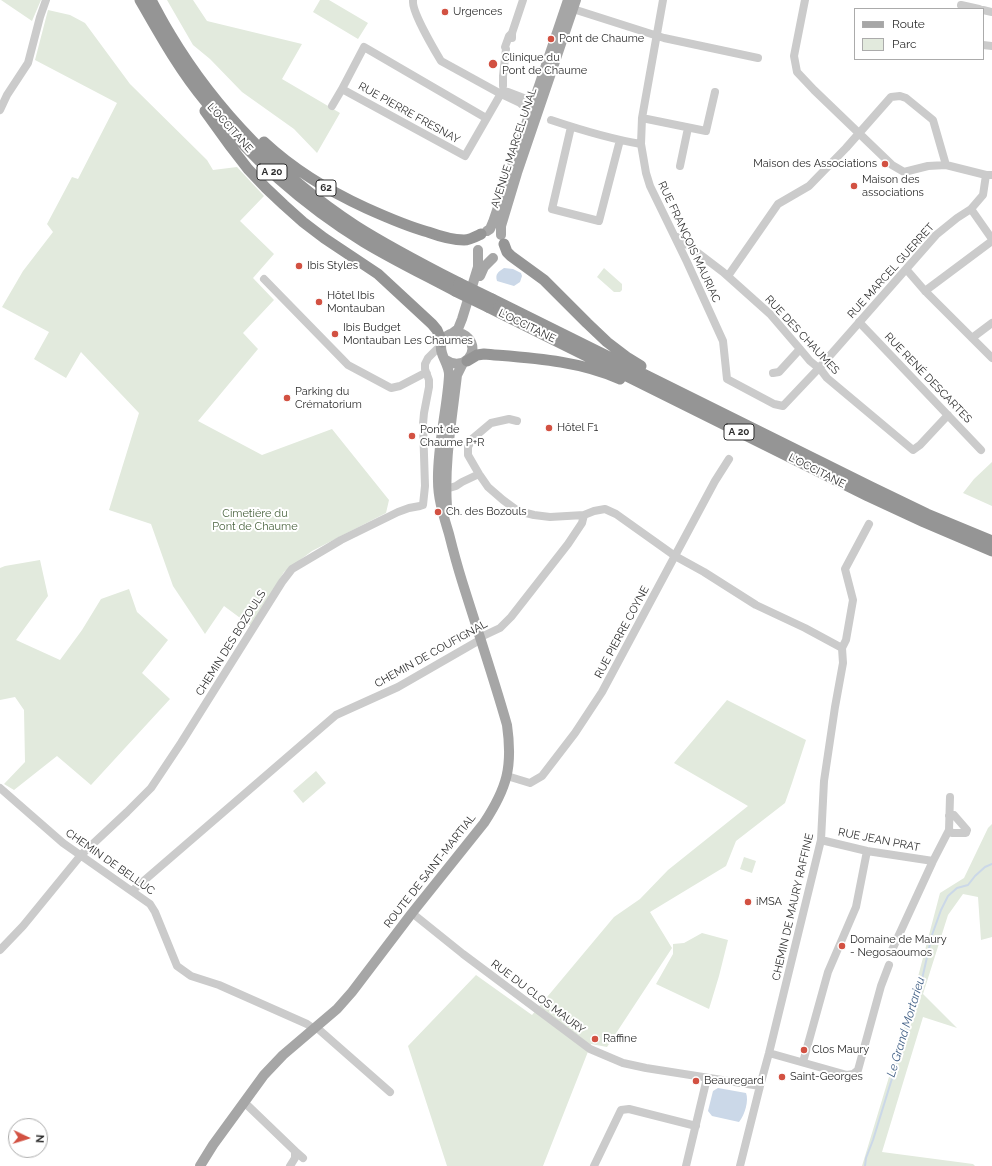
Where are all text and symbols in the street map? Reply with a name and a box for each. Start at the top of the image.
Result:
place label: Urgences [453,5,502,19]
marker: Urgences [440,7,450,17]
legend [854,8,984,60]
text: Route [892,17,925,31]
place label: Pont de Chaume [559,32,644,46]
marker: Pont de Chaume [546,34,556,44]
text: Parc [892,37,917,51]
place label: Clinique du Pont de Chaume [502,51,587,77]
marker: Clinique du Pont de Chaume [487,58,499,70]
street label: RUE PIERRE FRESNAY [356,80,462,146]
street label: AVENUE MARCEL UNAL [488,86,540,210]
street label: L'OCCITANE [204,101,256,155]
place label: Maison des Associations [753,157,877,171]
marker: Maison des Associations [880,159,890,169]
road number: A 20 [257,164,287,180]
place label: Maison des associations [862,173,924,199]
street label: RUE FRANÇOIS MAURIAC [655,179,723,305]
road number: 62 [316,180,336,196]
marker: Maison des associations [849,181,859,191]
street label: RUE MARCEL GUERRET [845,221,937,321]
place label: Ibis Styles [307,259,358,273]
marker: Ibis Styles [294,261,304,271]
place label: Hôtel Ibis Montauban [327,289,385,315]
street label: RUE DES CHAUMES [762,293,842,377]
marker: Hôtel Ibis Montauban [314,297,324,307]
street label: L'OCCITANE [496,306,558,346]
place label: Ibis Budget Montauban Les Chaumes [343,321,473,347]
marker: Ibis Budget Montauban Les Chaumes [330,329,340,339]
street label: RUE RENÉ DESCARTES [882,330,974,426]
place label: Parking du Crématorium [295,385,362,411]
marker: Parking du Crématorium [282,393,292,403]
place label: Hôtel F1 [557,421,598,435]
place label: Pont de Chaume P+R [420,423,484,449]
marker: Hôtel F1 [544,423,554,433]
road number: A 20 [724,424,754,440]
marker: Pont de Chaume P+R [407,431,417,441]
street label: L'OCCITANE [786,451,848,491]
place label: Ch. des Bozouls [446,505,527,519]
park label: Cimetière du Pont de Chaume [212,507,298,533]
marker: Ch. des Bozouls [433,507,443,517]
street label: RUE PIERRE COYNE [592,584,652,680]
street label: CHEMIN DES BOZOULS [193,588,269,698]
street label: CHEMIN DE COUFIGNAL [372,617,490,691]
street label: ROUTE DE SAINT-MARTIAL [382,812,478,930]
street label: CHEMIN DE BELLUC [63,826,157,898]
street label: RUE JEAN PRAT [837,826,921,854]
street label: CHEMIN DE MAURY RAFFINE [770,832,816,982]
place label: iMSA [756,895,782,909]
marker: iMSA [743,897,753,907]
place label: Domaine de Maury - Negosaoumos [850,933,947,959]
marker: Domaine de Maury - Negosaoumos [837,941,847,951]
street label: RUE DU CLOS MAURY [488,957,588,1037]
water label: Le Grand Mortarieu [884,975,928,1079]
place label: Raffine [603,1032,637,1046]
marker: Raffine [590,1034,600,1044]
place label: Clos Maury [812,1043,869,1057]
marker: Clos Maury [799,1045,809,1055]
place label: Saint-Georges [790,1070,863,1084]
marker: Saint-Georges [777,1072,787,1082]
place label: Beauregard [704,1074,764,1088]
marker: Beauregard [691,1076,701,1086]
north arrow [8,1118,48,1158]
text: N [33,1134,46,1143]

